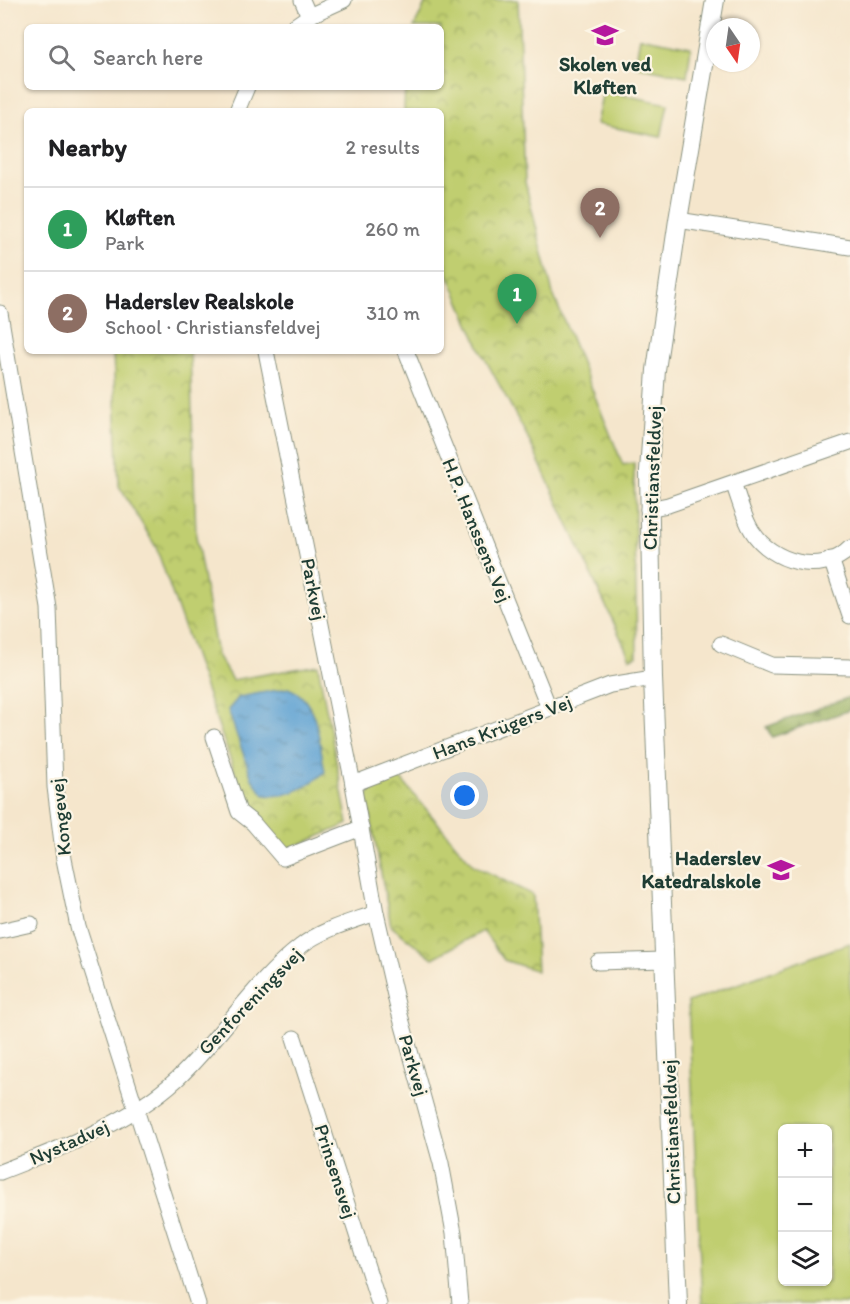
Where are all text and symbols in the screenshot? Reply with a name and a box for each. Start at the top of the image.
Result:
north arrow [706,18,760,72]
school or university icon: Skolen ved Kløften [590,20,620,50]
search box [24,24,444,90]
icon: search [45,41,78,74]
text: Search here [93,44,203,71]
place label: Skolen ved Kløften [559,52,651,99]
text: Nearby [48,131,127,163]
text: 2 results [346,135,420,159]
pin: 2 [580,188,620,238]
text: Kløften [105,204,175,231]
text: 1 [63,217,72,241]
text: 260 m [365,217,420,241]
text: Park [105,231,144,255]
pin: 1 [498,274,536,324]
text: Haderslev Realskole [105,288,294,315]
text: 2 [62,301,73,325]
text: 310 m [366,301,420,325]
text: School · Christiansfeldvej [105,315,321,339]
street label: Christiansfeldvej [637,405,667,551]
street label: H.P. Hanssens Vej [437,454,517,606]
street label: Parkvej [296,556,332,622]
street label: Hans Krügers Vej [429,689,575,765]
street label: Kongevej [44,777,76,857]
your location [450,781,479,810]
place label: Haderslev Katedralskole [642,846,762,893]
school or university icon: Haderslev Katedralskole [766,855,796,885]
street label: Genforeningsvej [193,942,307,1060]
street label: Parkvej [394,1031,434,1099]
street label: Christiansfeldvej [656,1059,686,1205]
street label: Nystadvej [26,1114,112,1170]
street label: Prinsensvej [309,1121,363,1221]
map controls [778,1124,832,1286]
button: + [778,1124,832,1178]
button: − [778,1178,832,1232]
button: layers [778,1232,832,1286]

